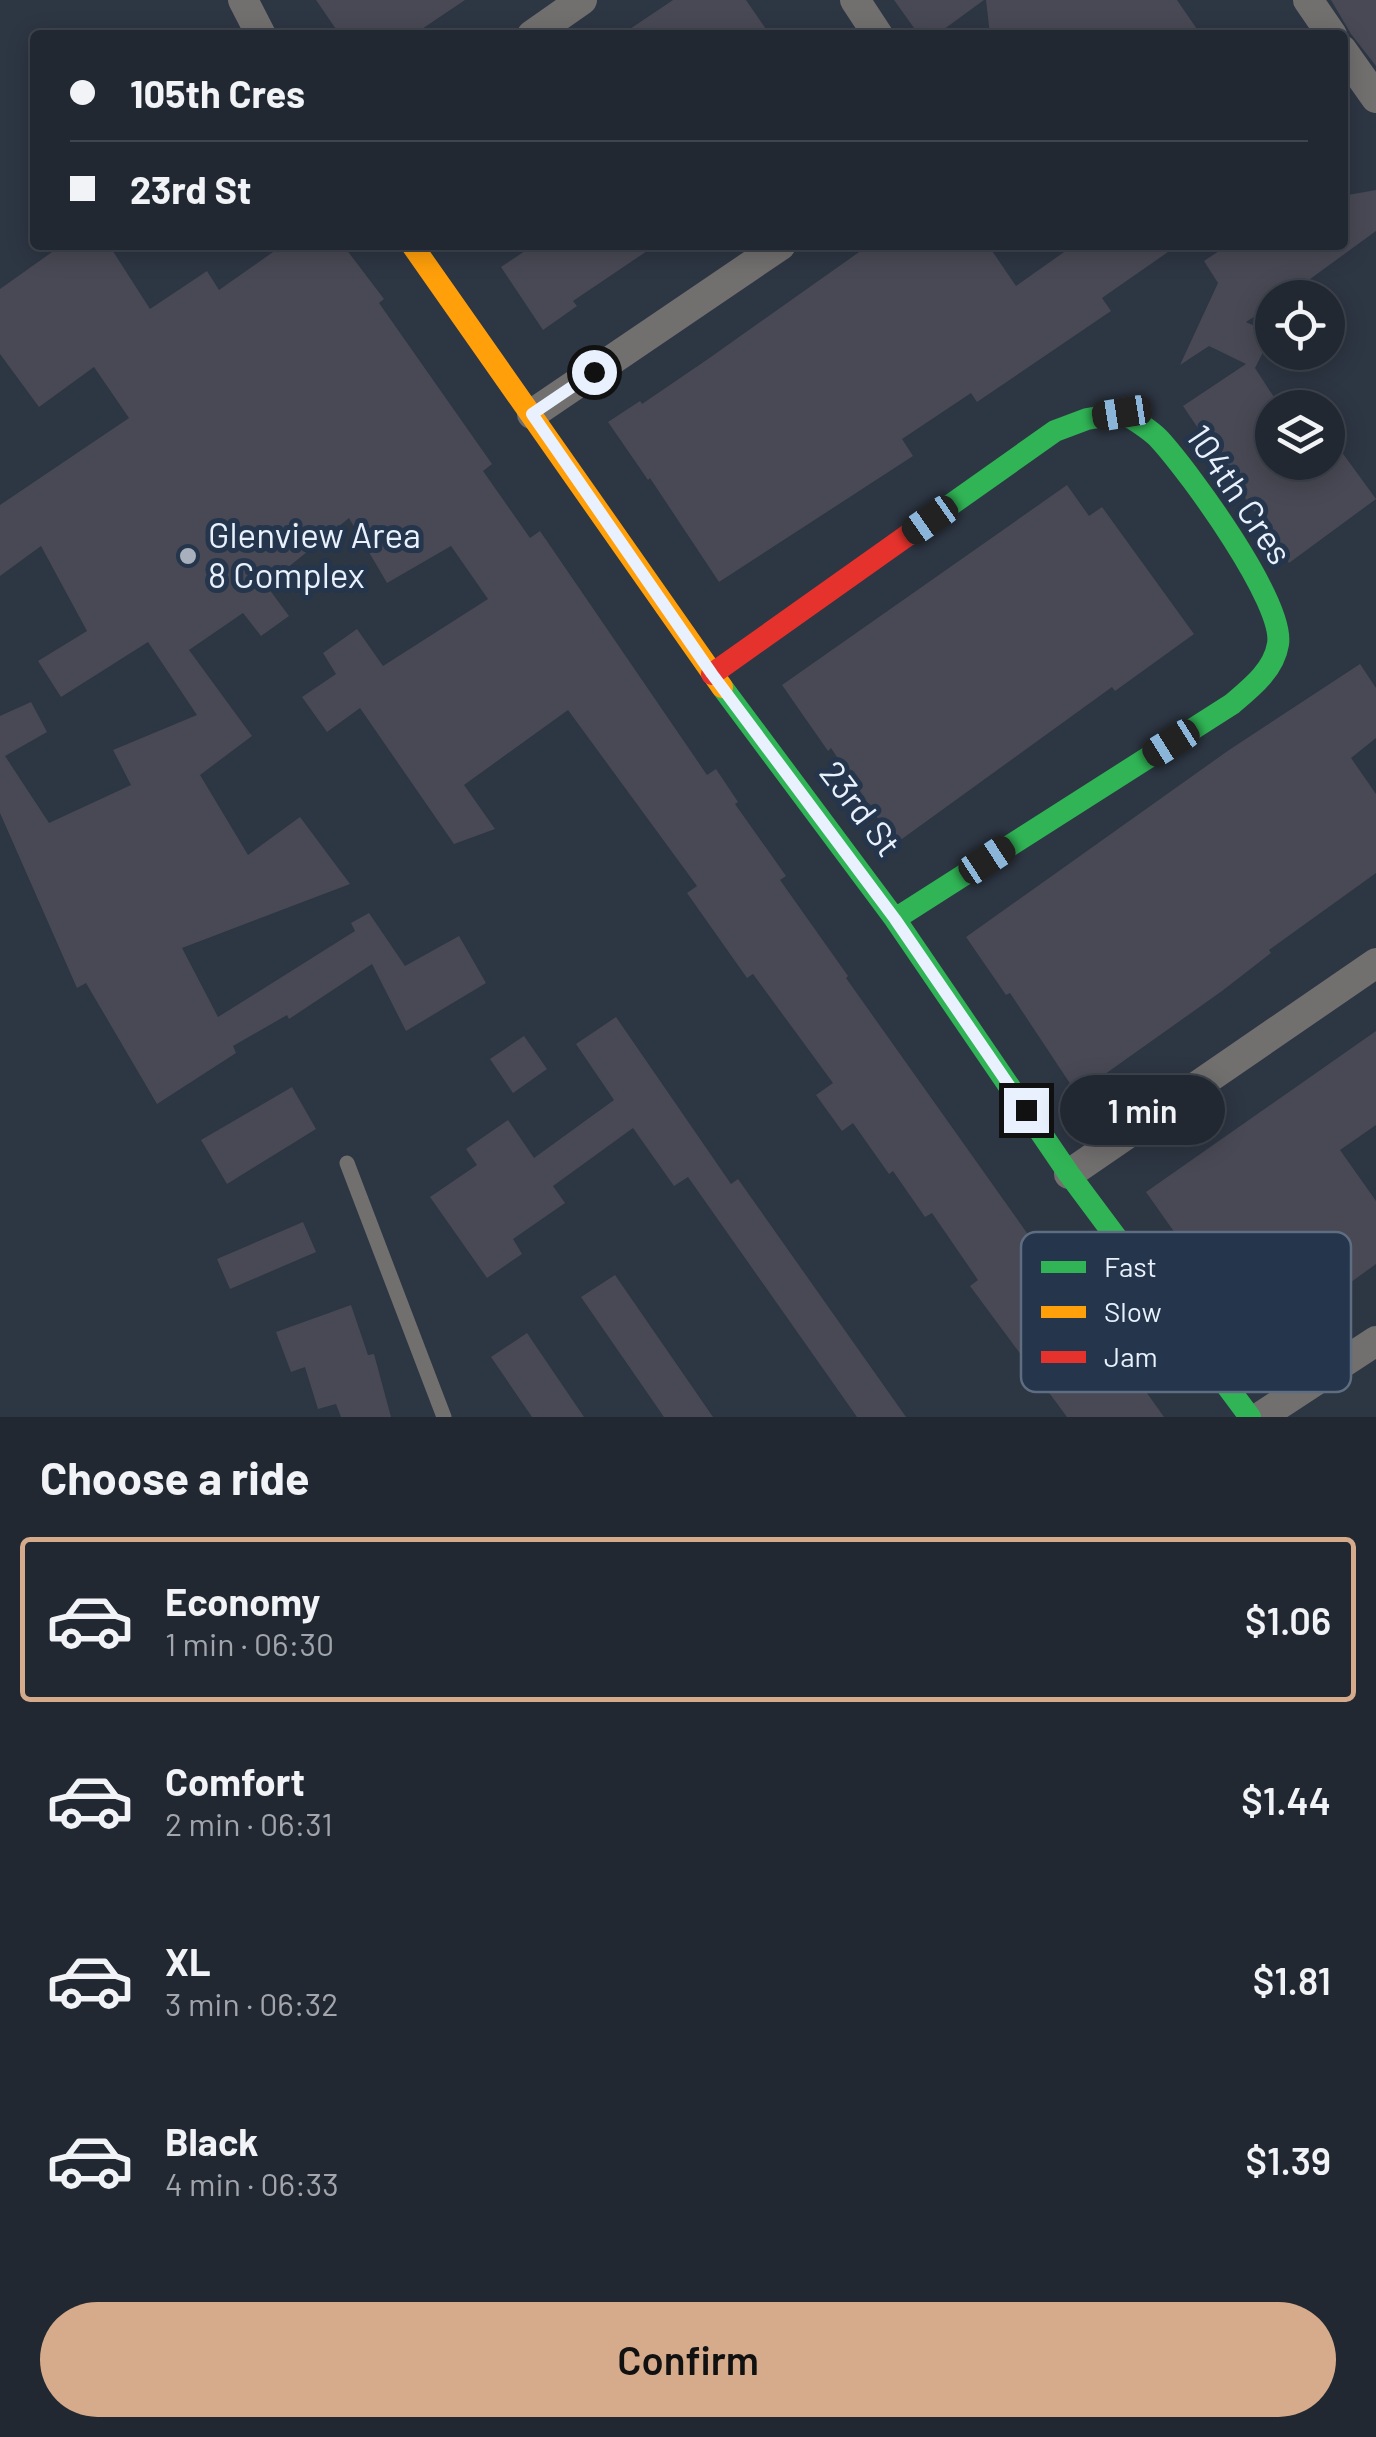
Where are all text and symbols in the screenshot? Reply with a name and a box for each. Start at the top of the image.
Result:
text: 105th Cres [130,70,305,116]
text: 23rd St [130,166,252,212]
map controls [1255,280,1345,480]
button: locate [1255,280,1345,370]
route start [572,350,617,395]
button: layers [1255,390,1345,480]
car [1090,393,1154,433]
street label: 104th Cres [1179,416,1302,571]
car [897,491,963,549]
place label: Glenview Area 8 Complex [208,513,421,595]
marker: Glenview Area 8 Complex [177,545,199,567]
car [1138,714,1204,772]
street label: 23rd St [812,752,911,864]
car [954,831,1020,889]
callout: 1 min [1061,1075,1226,1145]
route end [1004,1088,1049,1133]
text: 1 min [1108,1091,1177,1129]
legend [1021,1232,1351,1392]
text: Fast [1104,1249,1157,1283]
text: Slow [1104,1294,1162,1328]
text: Jam [1104,1339,1158,1373]
text: Choose a ride [40,1450,310,1504]
icon: car [45,1575,135,1665]
text: Economy [165,1578,320,1624]
text: $1.06 [1245,1597,1331,1643]
text: 1 min · 06:30 [165,1624,334,1662]
icon: car [45,1755,135,1845]
text: Comfort [165,1758,305,1804]
text: $1.44 [1241,1777,1331,1823]
text: 2 min · 06:31 [165,1804,333,1842]
icon: car [45,1935,135,2025]
text: XL [165,1938,211,1984]
text: $1.81 [1253,1957,1331,2003]
text: 3 min · 06:32 [165,1984,338,2022]
icon: car [45,2115,135,2205]
text: Black [165,2118,259,2164]
text: $1.39 [1245,2137,1331,2183]
text: 4 min · 06:33 [165,2164,339,2202]
button: Confirm [40,2302,1336,2417]

